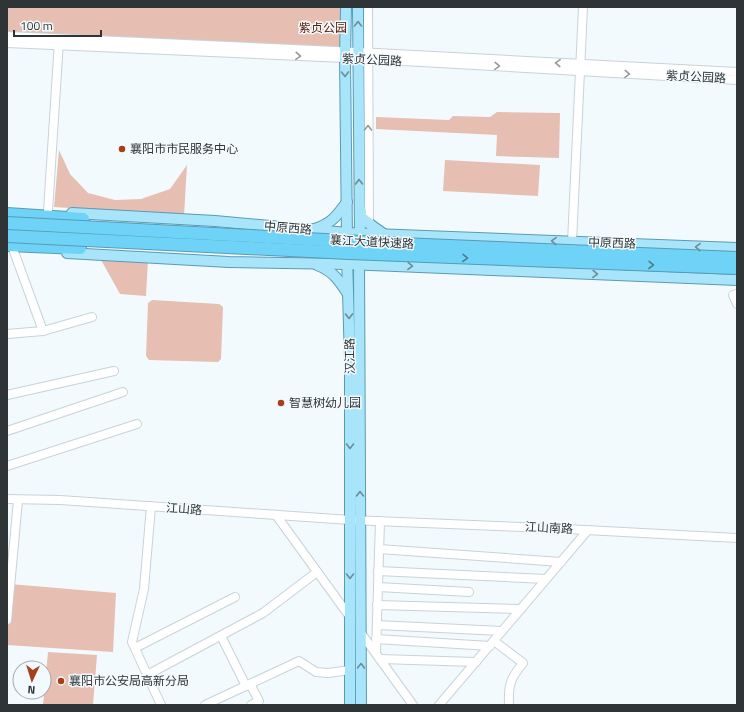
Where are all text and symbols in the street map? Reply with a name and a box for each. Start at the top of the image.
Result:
scale bar [14,12,101,38]
text: 100 m [20,16,53,35]
park label: 紫贞公园 [299,18,347,37]
one-way arrow [354,21,362,27]
street label: 紫贞公园路 [342,48,402,71]
one-way arrow [295,52,301,61]
one-way arrow [555,58,561,67]
one-way arrow [494,62,500,71]
street label: 紫贞公园路 [666,65,726,88]
one-way arrow [624,69,630,78]
one-way arrow [341,71,349,77]
one-way arrow [364,125,372,131]
place label: 襄阳市市民服务中心 [130,139,238,158]
marker: 襄阳市市民服务中心 [117,144,127,154]
one-way arrow [355,179,363,185]
street label: 中原西路 [263,216,313,239]
street label: 襄江大道快速路 [330,230,414,253]
street label: 中原西路 [588,232,636,253]
one-way arrow [551,237,557,245]
one-way arrow [695,242,701,251]
one-way arrow [462,254,468,262]
one-way arrow [648,260,654,269]
one-way arrow [407,262,413,270]
one-way arrow [592,269,598,278]
one-way arrow [345,313,353,319]
street label: 汉江路 [340,338,359,374]
place label: 智慧树幼儿园 [289,393,361,412]
marker: 智慧树幼儿园 [276,398,286,408]
one-way arrow [346,443,354,449]
one-way arrow [356,491,364,497]
street label: 江山路 [165,498,203,519]
street label: 江山南路 [525,517,573,538]
one-way arrow [346,573,354,579]
north arrow [12,660,52,700]
one-way arrow [357,663,365,669]
place label: 襄阳市公安局高新分局 [69,671,189,690]
marker: 襄阳市公安局高新分局 [56,676,66,686]
text: N [27,682,36,698]

